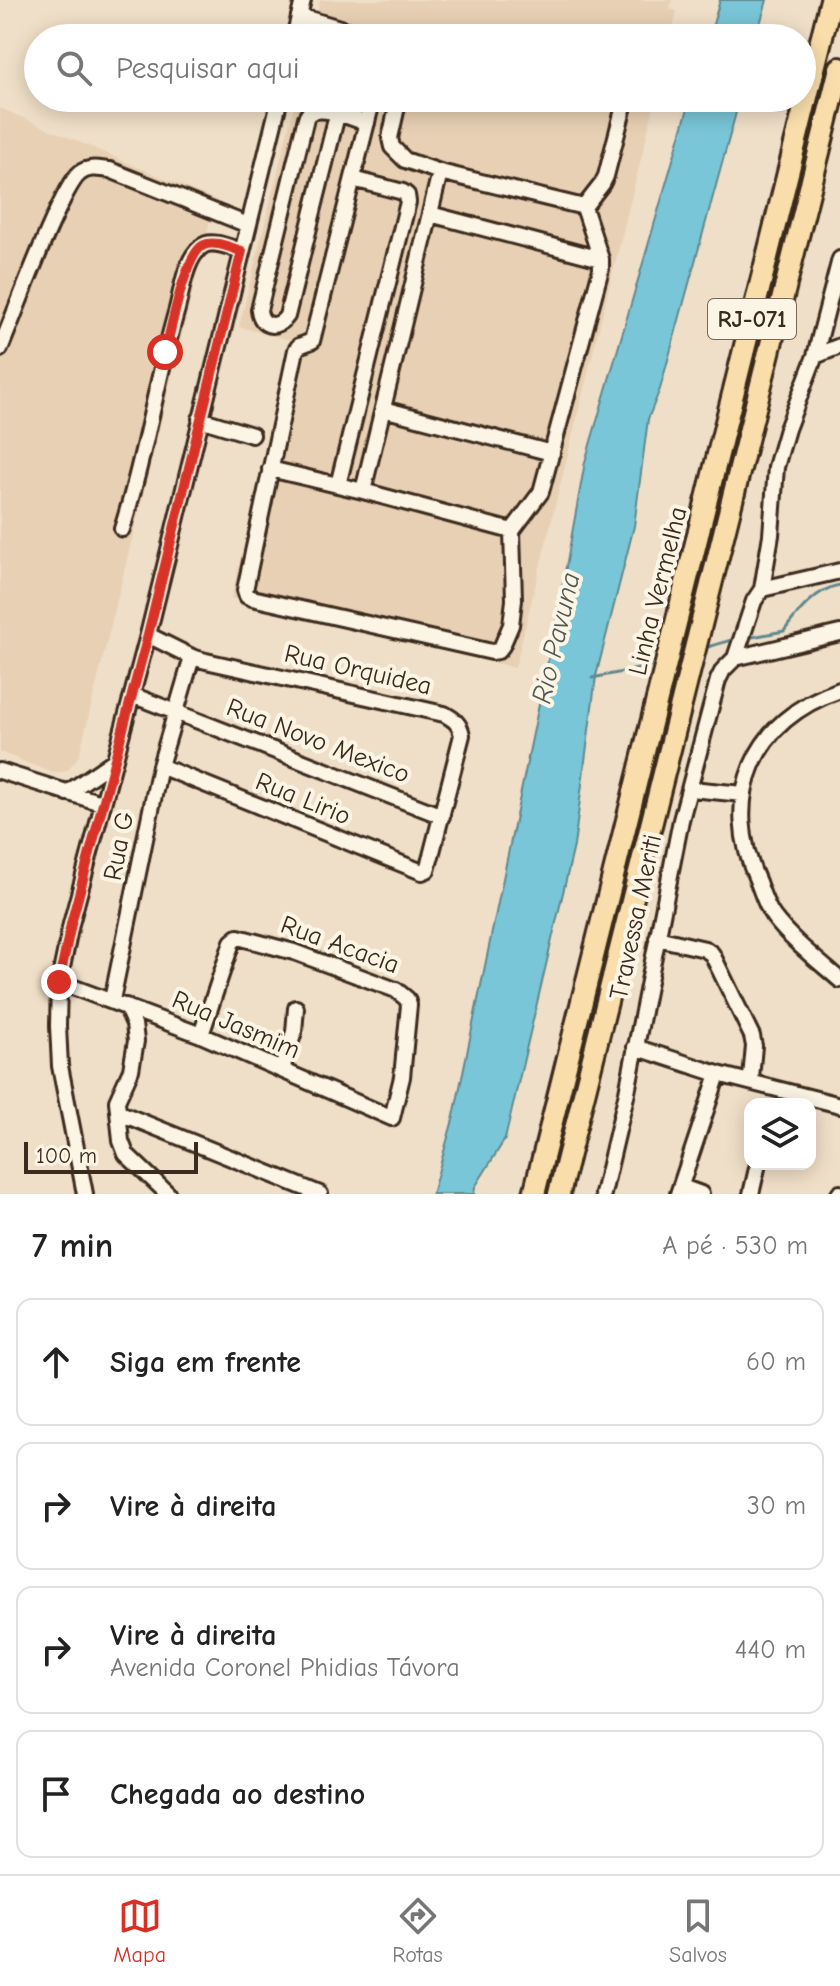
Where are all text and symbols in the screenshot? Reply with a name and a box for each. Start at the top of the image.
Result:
search box [24,24,816,112]
icon: search [52,46,96,90]
text: Pesquisar aqui [116,51,299,86]
road number: RJ-071 [708,299,796,339]
route start [147,334,183,370]
street label: Linha Vermelha [623,504,693,678]
water label: Rio Pavuna [525,569,587,707]
street label: Rua Orquidea [281,638,435,702]
street label: Rua Novo Mexico [222,692,414,790]
street label: Rua Lirio [251,766,355,832]
street label: Rua G [98,809,140,883]
street label: Travessa Meriti [604,832,668,1002]
street label: Rua Acacia [277,910,403,980]
route end [41,964,77,1000]
street label: Rua Jasmim [168,985,304,1065]
map controls [744,1098,816,1170]
button: layers [744,1098,816,1170]
scale bar [24,1138,198,1174]
text: 100 m [36,1143,97,1169]
text: 7 min [32,1226,113,1266]
text: A pé · 530 m [662,1231,808,1261]
icon: ahead [34,1340,78,1384]
text: Siga em frente [110,1345,301,1380]
text: 60 m [746,1347,806,1377]
icon: right [34,1484,78,1528]
text: Vire à direita [110,1489,276,1524]
text: 30 m [747,1491,806,1521]
text: Vire à direita [110,1618,276,1653]
icon: right [34,1628,78,1672]
text: 440 m [735,1635,806,1665]
text: Avenida Coronel Phidias Távora [110,1653,460,1683]
icon: arrive [34,1772,78,1816]
text: Chegada ao destino [110,1777,365,1812]
tab: Mapa [113,1894,166,1968]
tab: Rotas [392,1894,443,1968]
tab: Salvos [669,1894,727,1968]

